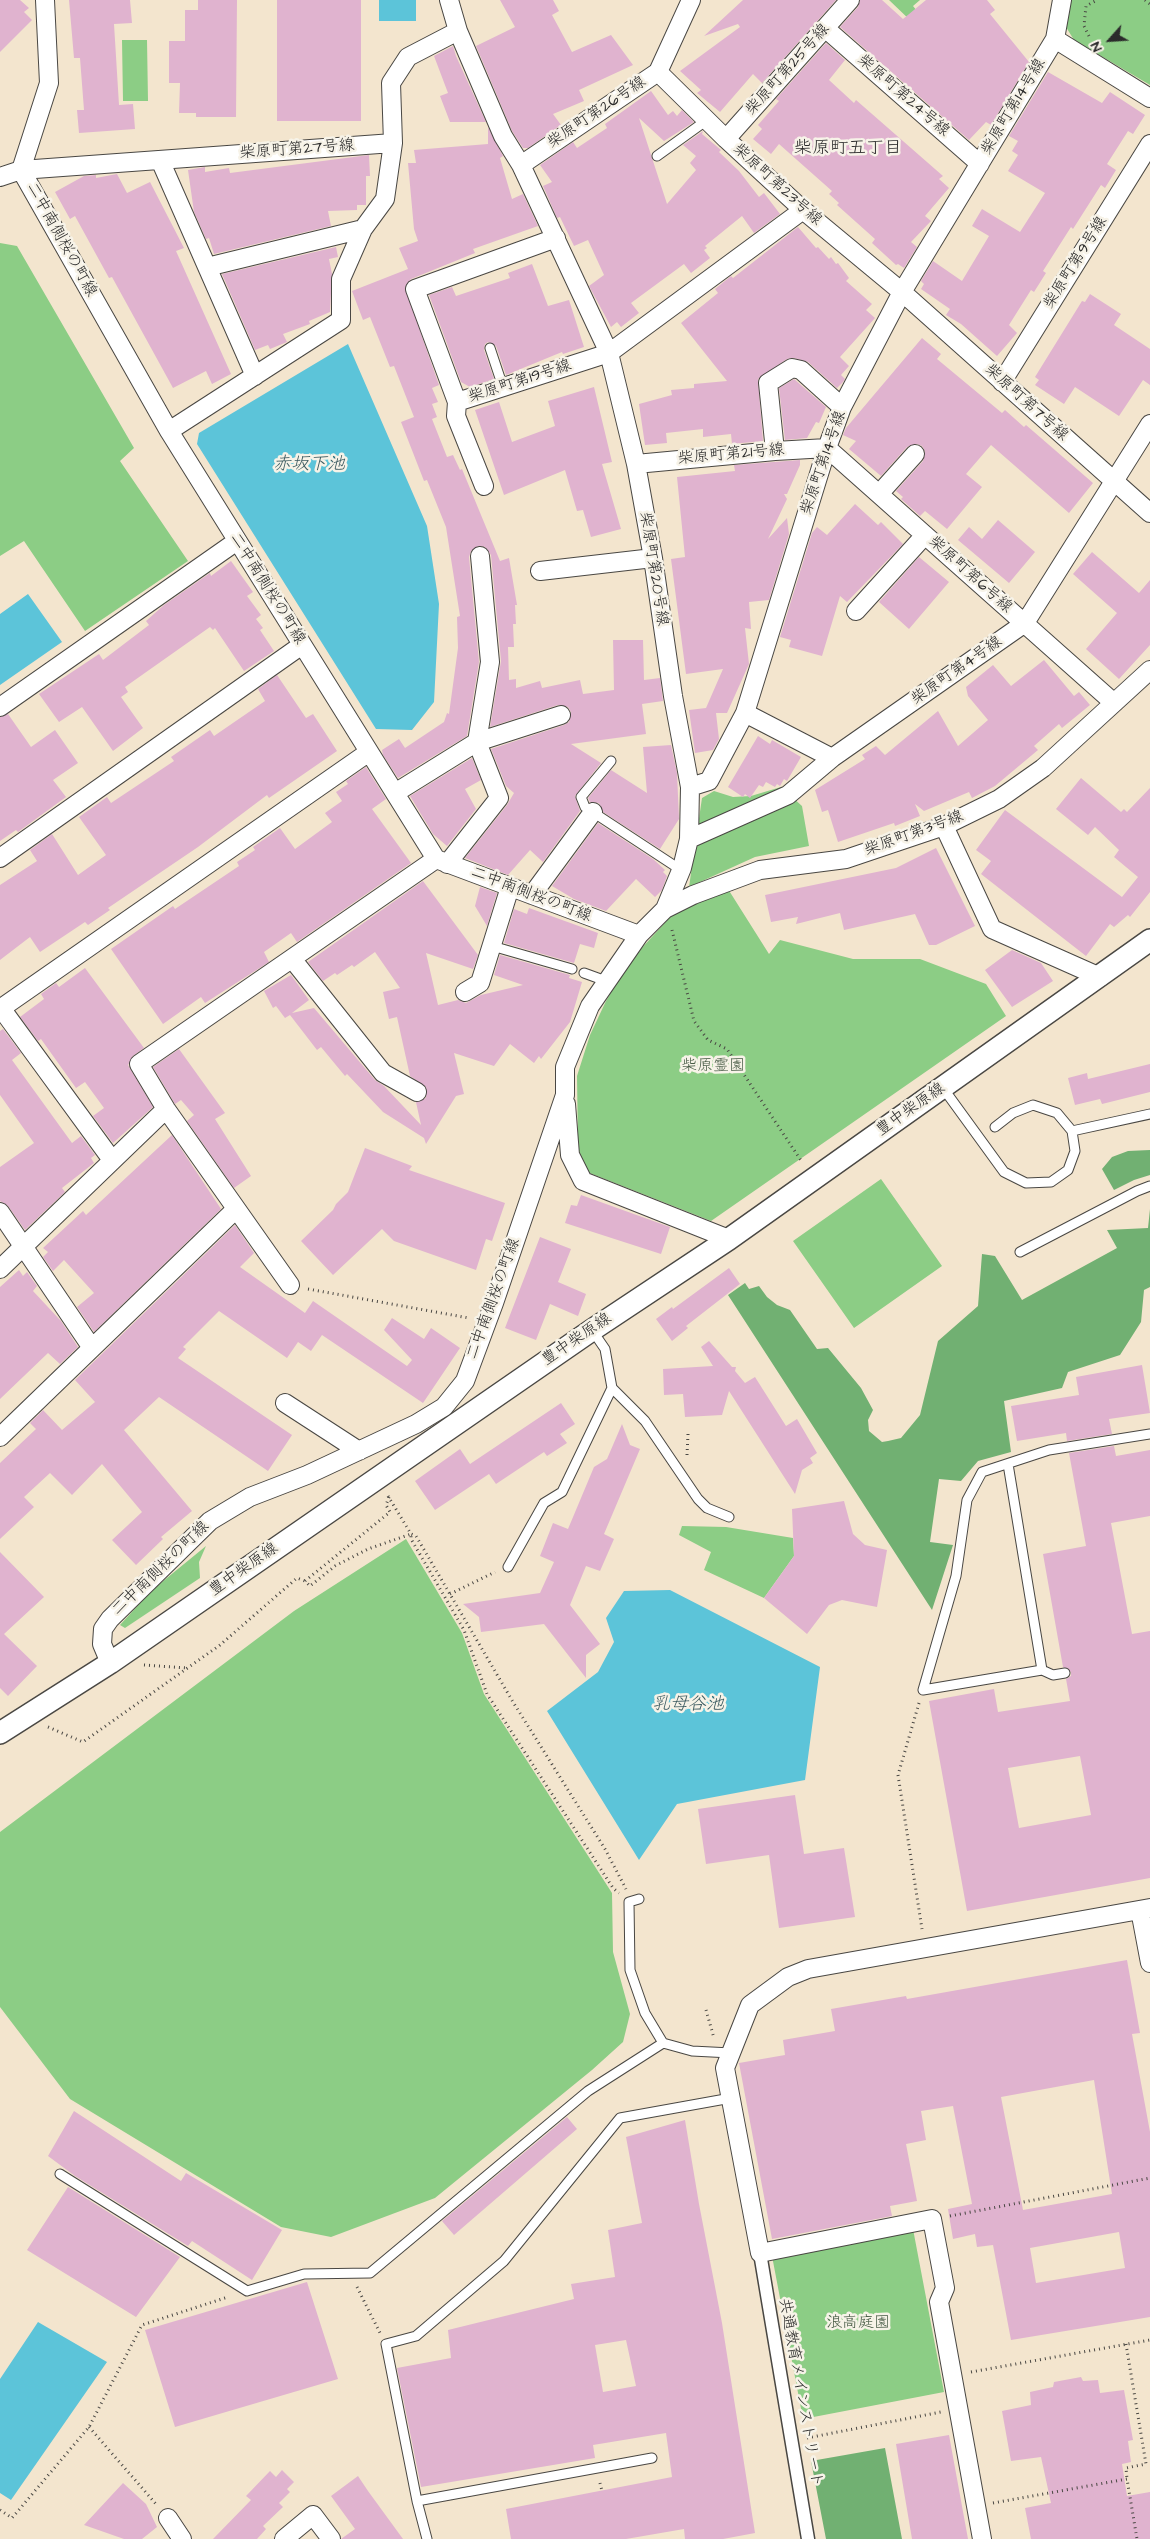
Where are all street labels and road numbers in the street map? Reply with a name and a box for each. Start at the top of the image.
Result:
street label: 柴原町第25号線 [742,20,834,120]
street label: 柴原町第24号線 [853,51,953,141]
street label: 柴原町第14号線 [978,55,1050,159]
street label: 柴原町第26号線 [544,73,650,153]
street label: 柴原町第27号線 [239,136,355,164]
street label: 柴原町第23号線 [728,140,826,230]
street label: 二中南側桜の町線 [22,179,100,301]
street label: 柴原町第9号線 [1040,213,1112,313]
street label: 柴原町第19号線 [466,356,574,408]
street label: 柴原町第7号線 [980,360,1072,446]
street label: 柴原町第14号線 [797,408,851,518]
street label: 柴原町第21号線 [677,441,785,469]
street label: 柴原町第20号線 [635,511,671,627]
street label: 二中南側桜の町線 [225,530,309,648]
street label: 柴原町第6号線 [924,532,1016,618]
street label: 柴原町第4号線 [908,632,1006,710]
street label: 柴原町第3号線 [862,807,966,861]
street label: 二中南側桜の町線 [468,863,594,927]
street label: 豊中柴原線 [873,1079,949,1141]
street label: 二中南側桜の町線 [463,1236,525,1362]
street label: 豊中柴原線 [538,1310,616,1370]
street label: 二中南側桜の町線 [108,1518,214,1620]
street label: 豊中柴原線 [206,1539,282,1601]
street label: 共通教育メインストリート [774,2297,826,2489]

